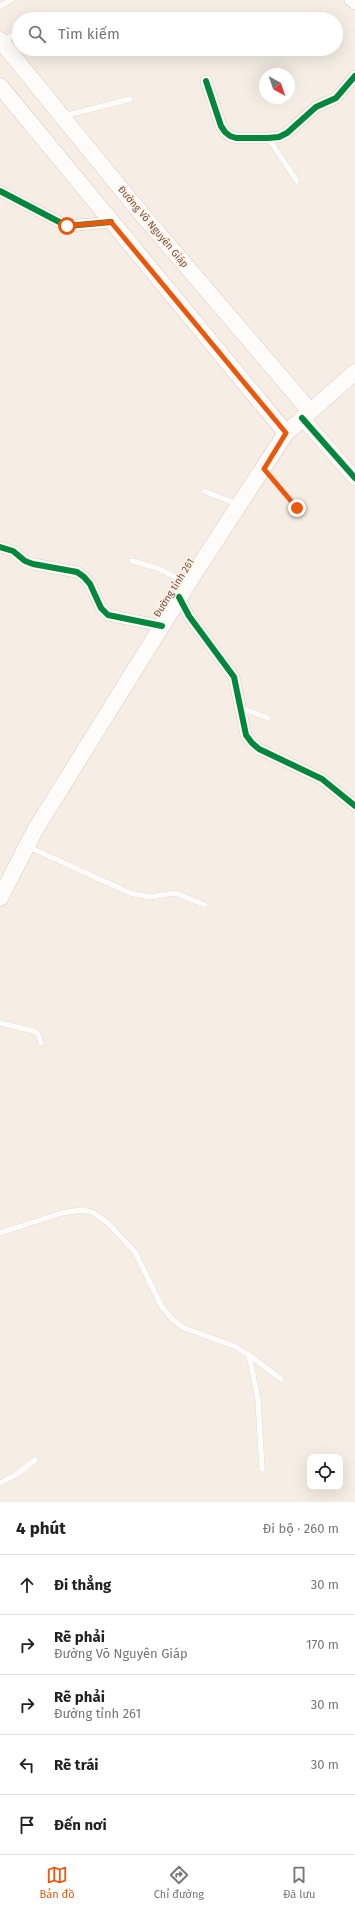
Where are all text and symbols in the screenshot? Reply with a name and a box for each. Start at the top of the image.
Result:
search box [12,12,343,56]
icon: search [26,23,48,45]
text: Tìm kiếm [58,25,120,43]
north arrow [259,68,295,104]
street label: Đường Võ Nguyên Giáp [115,184,191,270]
route start [58,217,76,235]
route end [288,499,306,517]
street label: Đường tỉnh 261 [150,556,197,620]
map controls [307,1454,343,1490]
button: locate [307,1454,343,1490]
text: 4 phút [16,1518,66,1539]
text: Đi bộ · 260 m [263,1521,339,1536]
icon: ahead [16,1574,38,1596]
text: Đi thẳng [54,1576,111,1594]
text: 30 m [311,1577,339,1592]
text: Rẽ phải [54,1628,105,1646]
icon: right [16,1634,38,1656]
text: 170 m [306,1637,339,1652]
text: Đường Võ Nguyên Giáp [54,1646,188,1661]
text: Rẽ phải [54,1688,105,1706]
icon: right [16,1694,38,1716]
text: 30 m [311,1697,339,1712]
text: Đường tỉnh 261 [54,1706,141,1721]
icon: left [16,1754,38,1776]
text: Rẽ trái [54,1756,99,1774]
text: 30 m [311,1757,339,1772]
icon: arrive [16,1814,38,1836]
text: Đến nơi [54,1816,107,1834]
tab: Bản đồ [40,1864,75,1901]
tab: Chỉ đường [154,1864,204,1901]
tab: Đã lưu [283,1864,315,1901]

